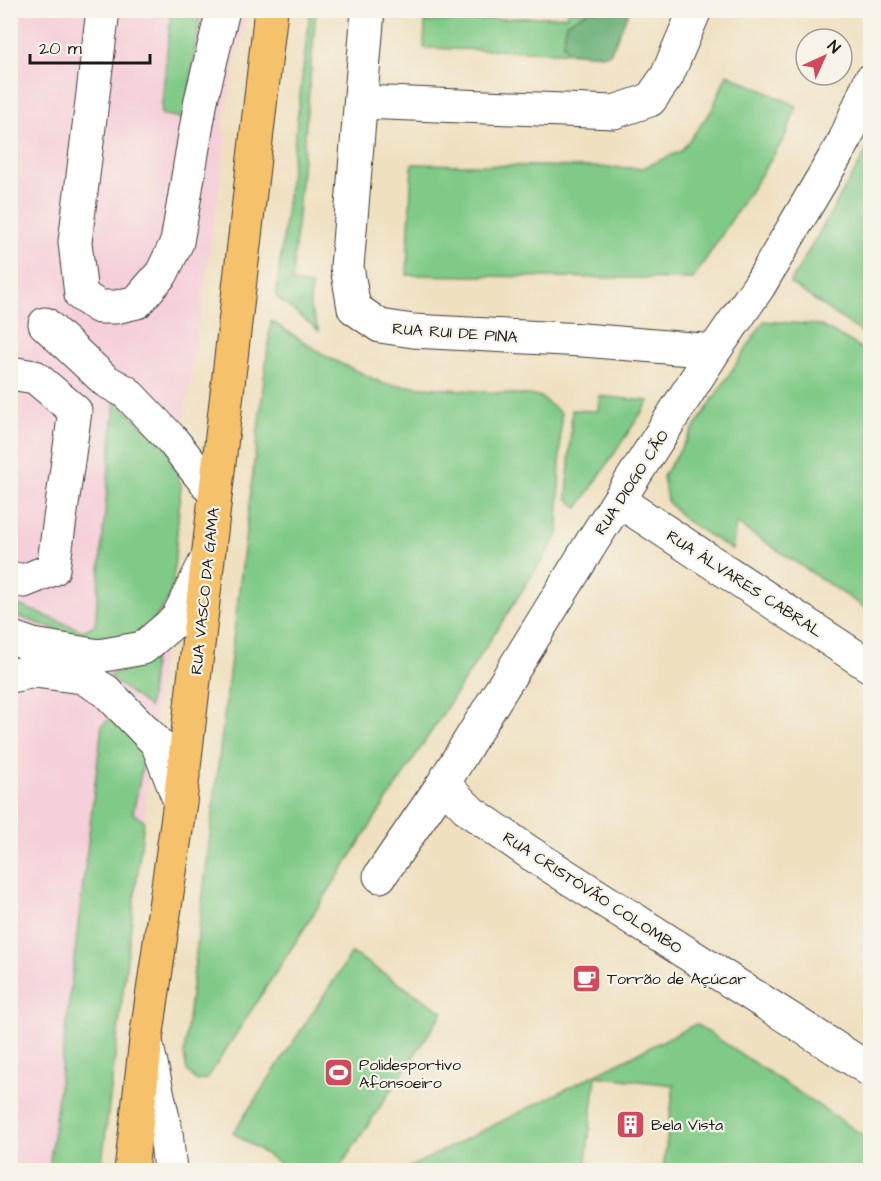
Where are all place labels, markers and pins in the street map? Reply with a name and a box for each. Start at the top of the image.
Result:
cafe icon: Torrão de Açúcar [570,962,602,994]
place label: Torrão de Açúcar [607,968,746,990]
place label: Polidesportivo Afonsoeiro [359,1054,461,1094]
sports icon: Polidesportivo Afonsoeiro [322,1057,354,1089]
building icon: Bela Vista [614,1108,646,1140]
place label: Bela Vista [651,1114,723,1136]

